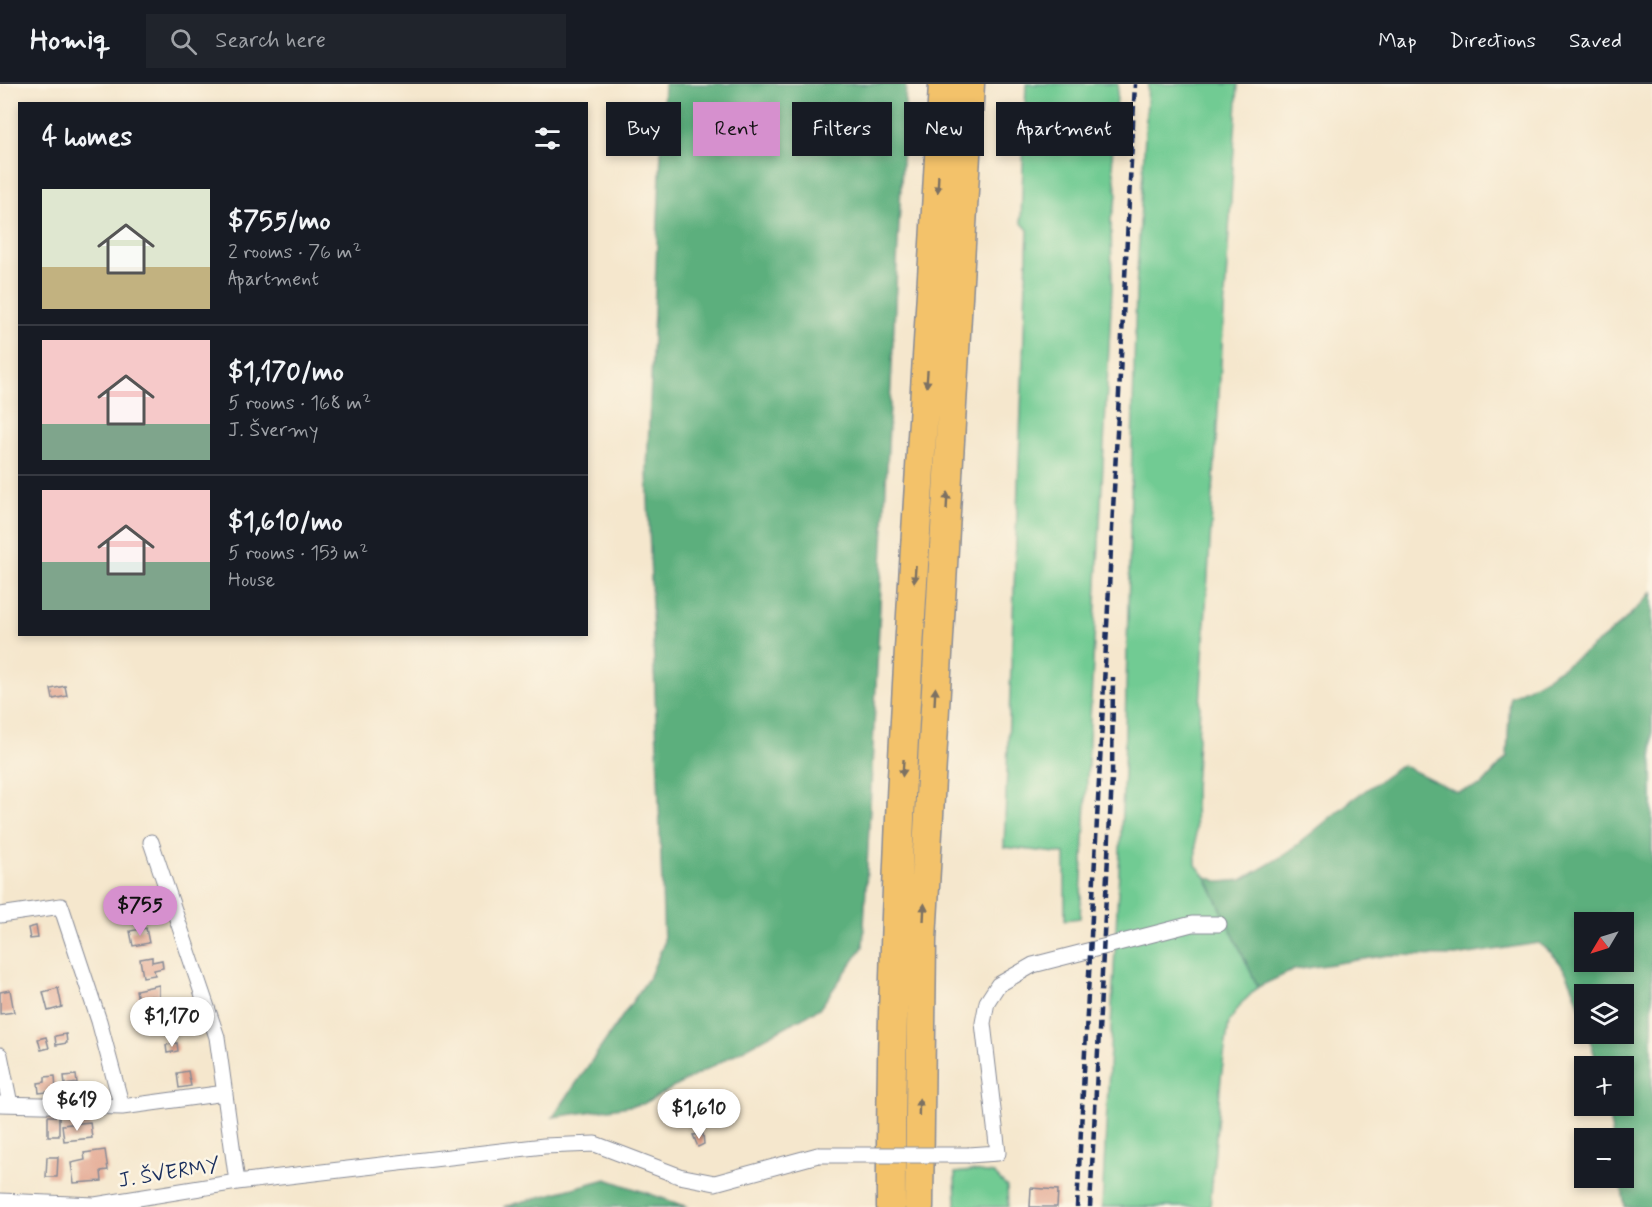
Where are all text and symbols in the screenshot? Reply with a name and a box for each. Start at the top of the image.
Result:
search box [146,14,566,68]
text: Homiq [30,23,110,60]
icon: search [167,25,200,58]
text: Search here [215,27,326,55]
text: Map [1378,27,1417,55]
text: Directions [1450,27,1536,55]
text: Saved [1569,27,1622,55]
chip: Buy [606,102,681,156]
chip: Rent [693,102,780,156]
chip: Filters [792,102,892,156]
chip: New [904,102,984,156]
chip: Apartment [996,102,1133,156]
text: 4 homes [42,121,132,155]
icon: filters [531,122,564,155]
one-way arrow [933,175,942,194]
text: $755/mo [228,205,331,239]
icon: home [90,213,162,285]
text: 2 rooms · 76 m² [228,239,361,266]
text: Apartment [228,266,319,293]
text: $1,170/mo [228,356,344,390]
icon: home [90,364,162,436]
one-way arrow [922,370,931,389]
text: 5 rooms · 168 m² [228,390,371,417]
text: J. Švermy [228,417,318,444]
one-way arrow [942,492,952,511]
text: $1,610/mo [228,506,343,540]
icon: home [90,514,162,586]
text: 5 rooms · 153 m² [228,540,368,567]
one-way arrow [910,564,919,583]
text: House [228,567,275,594]
one-way arrow [931,686,940,705]
one-way arrow [898,759,907,778]
pin: $755 [104,886,176,937]
text: $755 [117,892,163,919]
one-way arrow [919,902,928,921]
north arrow [1574,912,1634,972]
map controls [1574,912,1634,1188]
button: layers [1574,984,1634,1044]
pin: $1,170 [123,997,221,1048]
text: $1,170 [144,1003,200,1030]
button: + [1574,1056,1634,1116]
pin: $619 [41,1081,113,1132]
text: $619 [56,1087,98,1114]
pin: $1,610 [650,1089,748,1140]
text: $1,610 [671,1095,727,1122]
one-way arrow [914,1097,924,1116]
button: − [1574,1128,1634,1188]
street label: J. ŠVERMY [116,1151,222,1195]

